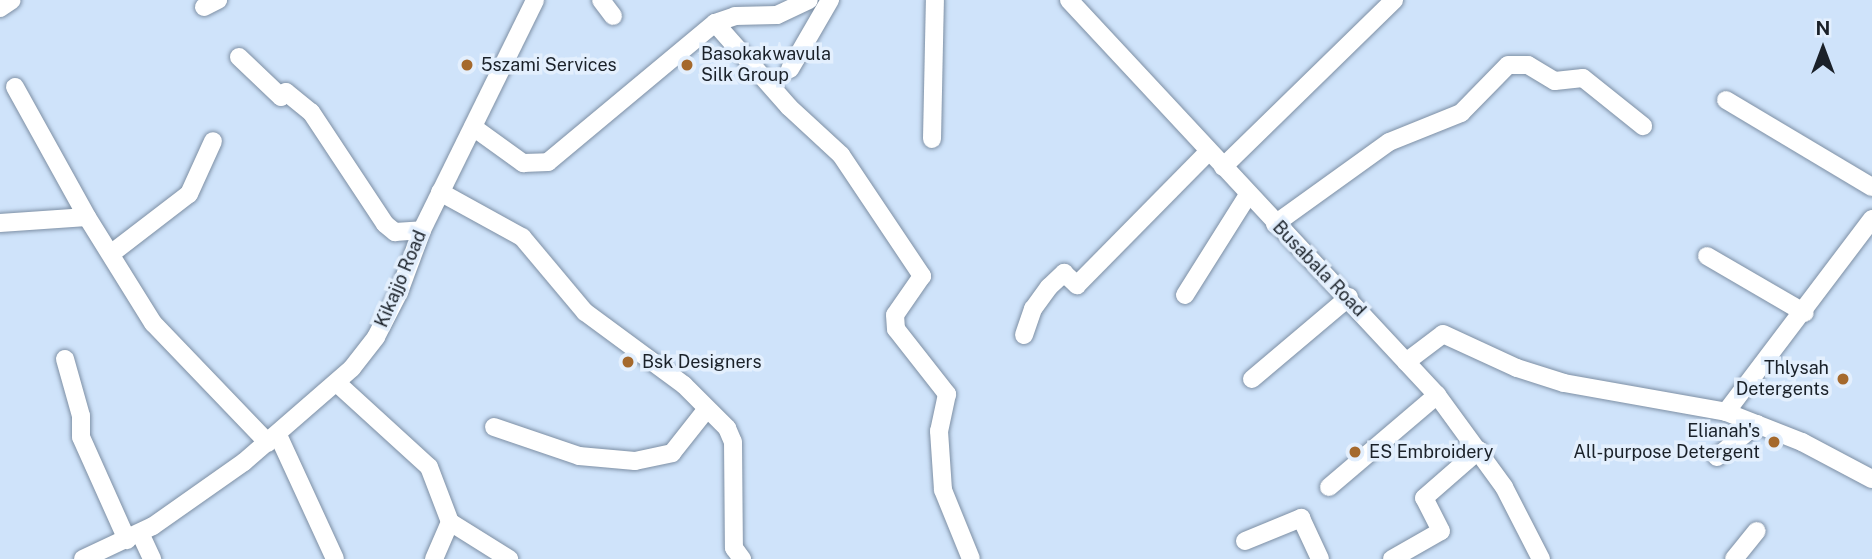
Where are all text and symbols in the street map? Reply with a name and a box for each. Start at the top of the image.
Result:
north arrow [1788,14,1858,84]
text: N [1816,17,1830,39]
place label: Basokakwavula Silk Group [701,44,831,86]
place label: 5szami Services [481,54,617,76]
marker: 5szami Services [459,57,475,73]
marker: Basokakwavula Silk Group [679,57,695,73]
street label: Busabala Road [1268,217,1370,321]
street label: Kikajjo Road [371,227,431,331]
place label: Bsk Designers [642,351,762,373]
marker: Bsk Designers [620,354,636,370]
place label: Thlysah Detergents [1736,358,1829,400]
marker: Thlysah Detergents [1835,371,1851,387]
place label: Elianah's All-purpose Detergent [1573,421,1760,464]
marker: Elianah's All-purpose Detergent [1766,434,1782,450]
place label: ES Embroidery [1369,441,1493,463]
marker: ES Embroidery [1347,444,1363,460]

